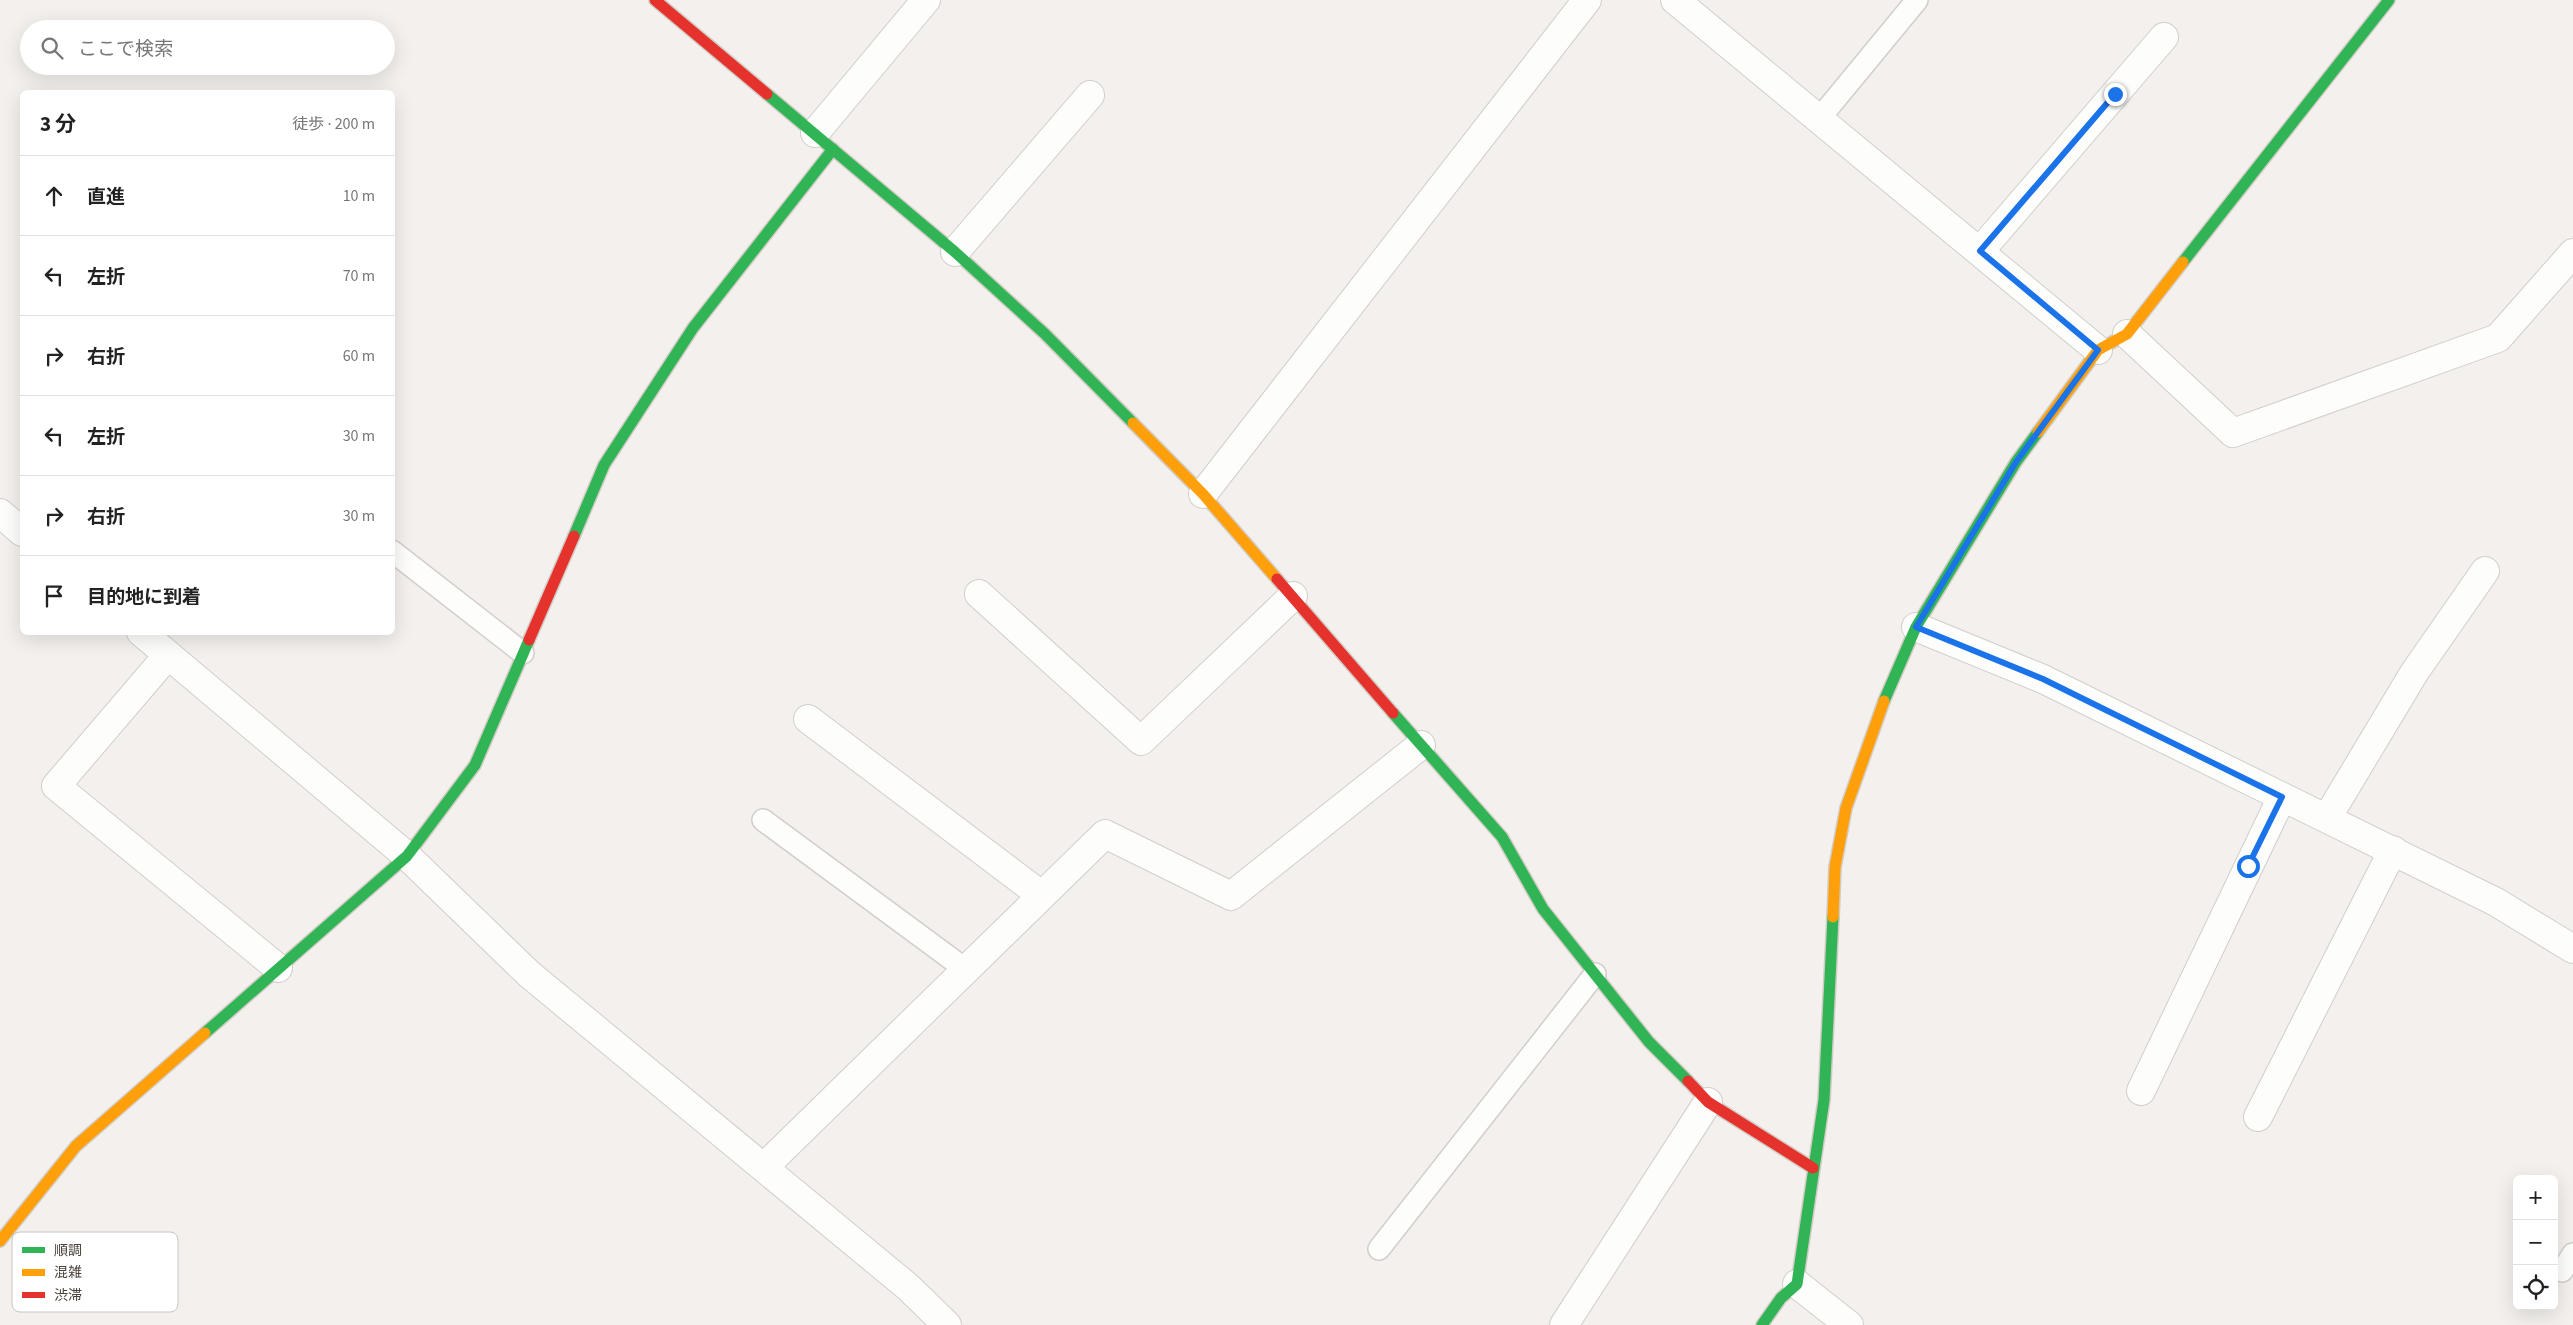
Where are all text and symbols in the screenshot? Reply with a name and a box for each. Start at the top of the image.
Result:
search box [20,20,395,75]
icon: search [38,34,66,62]
text: ここで検索 [78,36,173,63]
route end [2104,83,2127,106]
text: 3 分 [40,109,76,139]
text: 徒歩 · 200 m [292,113,375,135]
icon: ahead [40,182,68,210]
text: 直進 [87,184,125,211]
text: 10 m [343,185,375,207]
icon: left [40,262,68,290]
text: 左折 [87,264,125,291]
text: 70 m [343,265,375,287]
icon: right [40,342,68,370]
text: 右折 [87,344,125,371]
text: 60 m [343,345,375,367]
icon: left [40,422,68,450]
text: 左折 [87,424,125,451]
text: 30 m [343,425,375,447]
icon: right [40,502,68,530]
text: 右折 [87,504,125,531]
text: 30 m [343,505,375,527]
icon: arrive [40,582,68,610]
text: 目的地に到着 [87,584,201,611]
route start [2237,855,2260,878]
map controls [2513,1175,2558,1310]
button: + [2513,1175,2558,1220]
button: − [2513,1220,2558,1265]
legend [12,1232,178,1312]
text: 順調 [54,1241,82,1261]
text: 混雑 [54,1263,82,1283]
button: locate [2513,1265,2558,1310]
text: 渋滞 [54,1286,82,1306]

